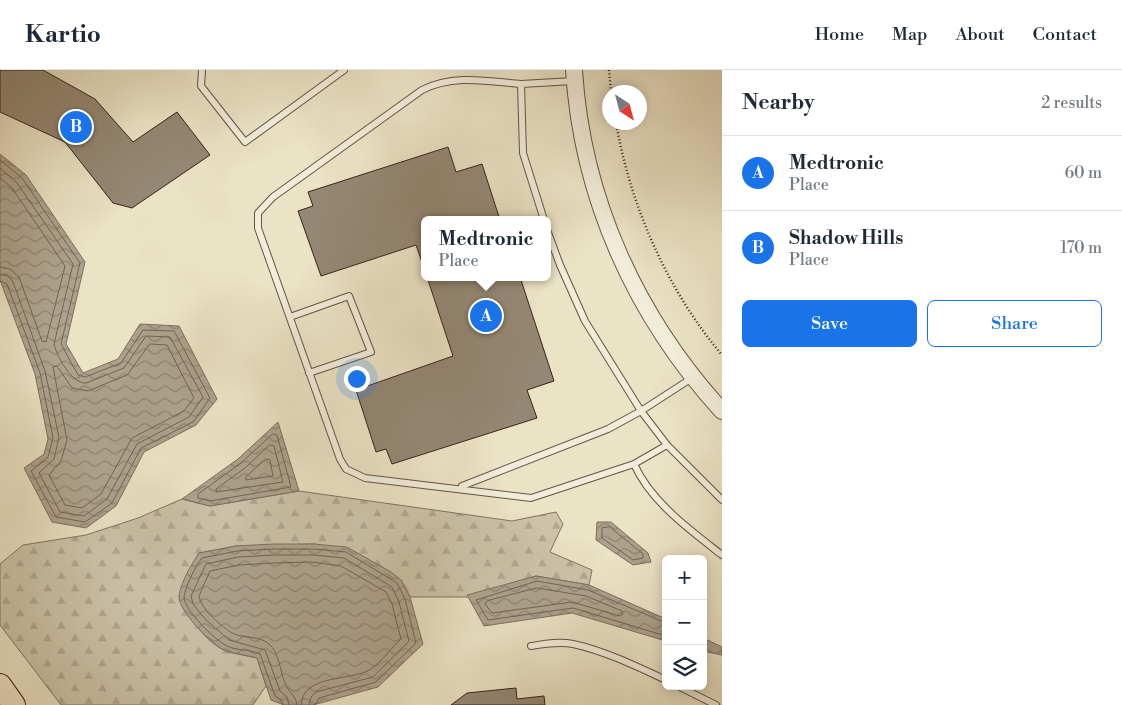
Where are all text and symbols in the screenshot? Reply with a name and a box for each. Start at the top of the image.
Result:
text: Kartio [25,20,101,50]
text: Home [815,23,864,46]
text: Map [892,23,928,46]
text: About [956,23,1005,46]
text: Contact [1033,23,1097,46]
north arrow [602,85,647,130]
text: Nearby [742,90,815,116]
text: 2 results [1041,93,1102,113]
pin: B [60,108,92,146]
text: Medtronic [789,151,884,175]
text: A [752,163,764,183]
text: 60 m [1064,163,1102,183]
text: Place [789,175,829,195]
popup [421,216,551,281]
text: Shadow Hills [789,226,903,250]
text: Medtronic [439,227,533,251]
text: B [752,238,764,258]
text: 170 m [1060,238,1102,258]
text: Place [789,250,829,270]
text: Place [439,251,479,271]
pin: A [470,297,502,335]
button: Save [742,300,917,347]
button: Share [927,300,1102,347]
your location [344,366,370,392]
map controls [662,555,707,690]
button: + [662,555,707,600]
button: − [662,600,707,645]
button: layers [662,645,707,690]

